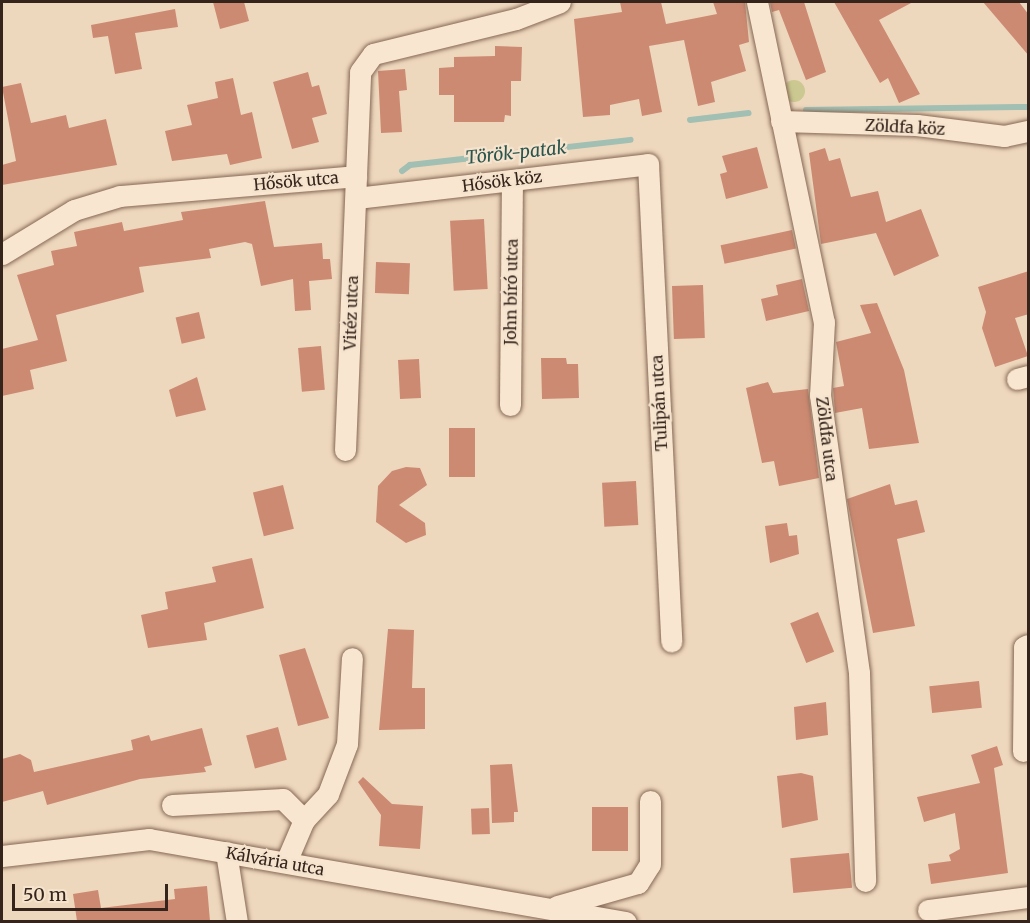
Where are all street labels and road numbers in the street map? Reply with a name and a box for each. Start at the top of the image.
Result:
street label: Zöldfa köz [864,115,946,139]
street label: Hősök köz [461,167,543,195]
street label: Hősök utca [253,168,339,194]
street label: John bíró utca [500,239,522,345]
street label: Vitéz utca [340,275,362,351]
street label: Tulipán utca [647,354,671,452]
street label: Zöldfa utca [812,396,842,482]
street label: Kálvária utca [224,843,326,879]

